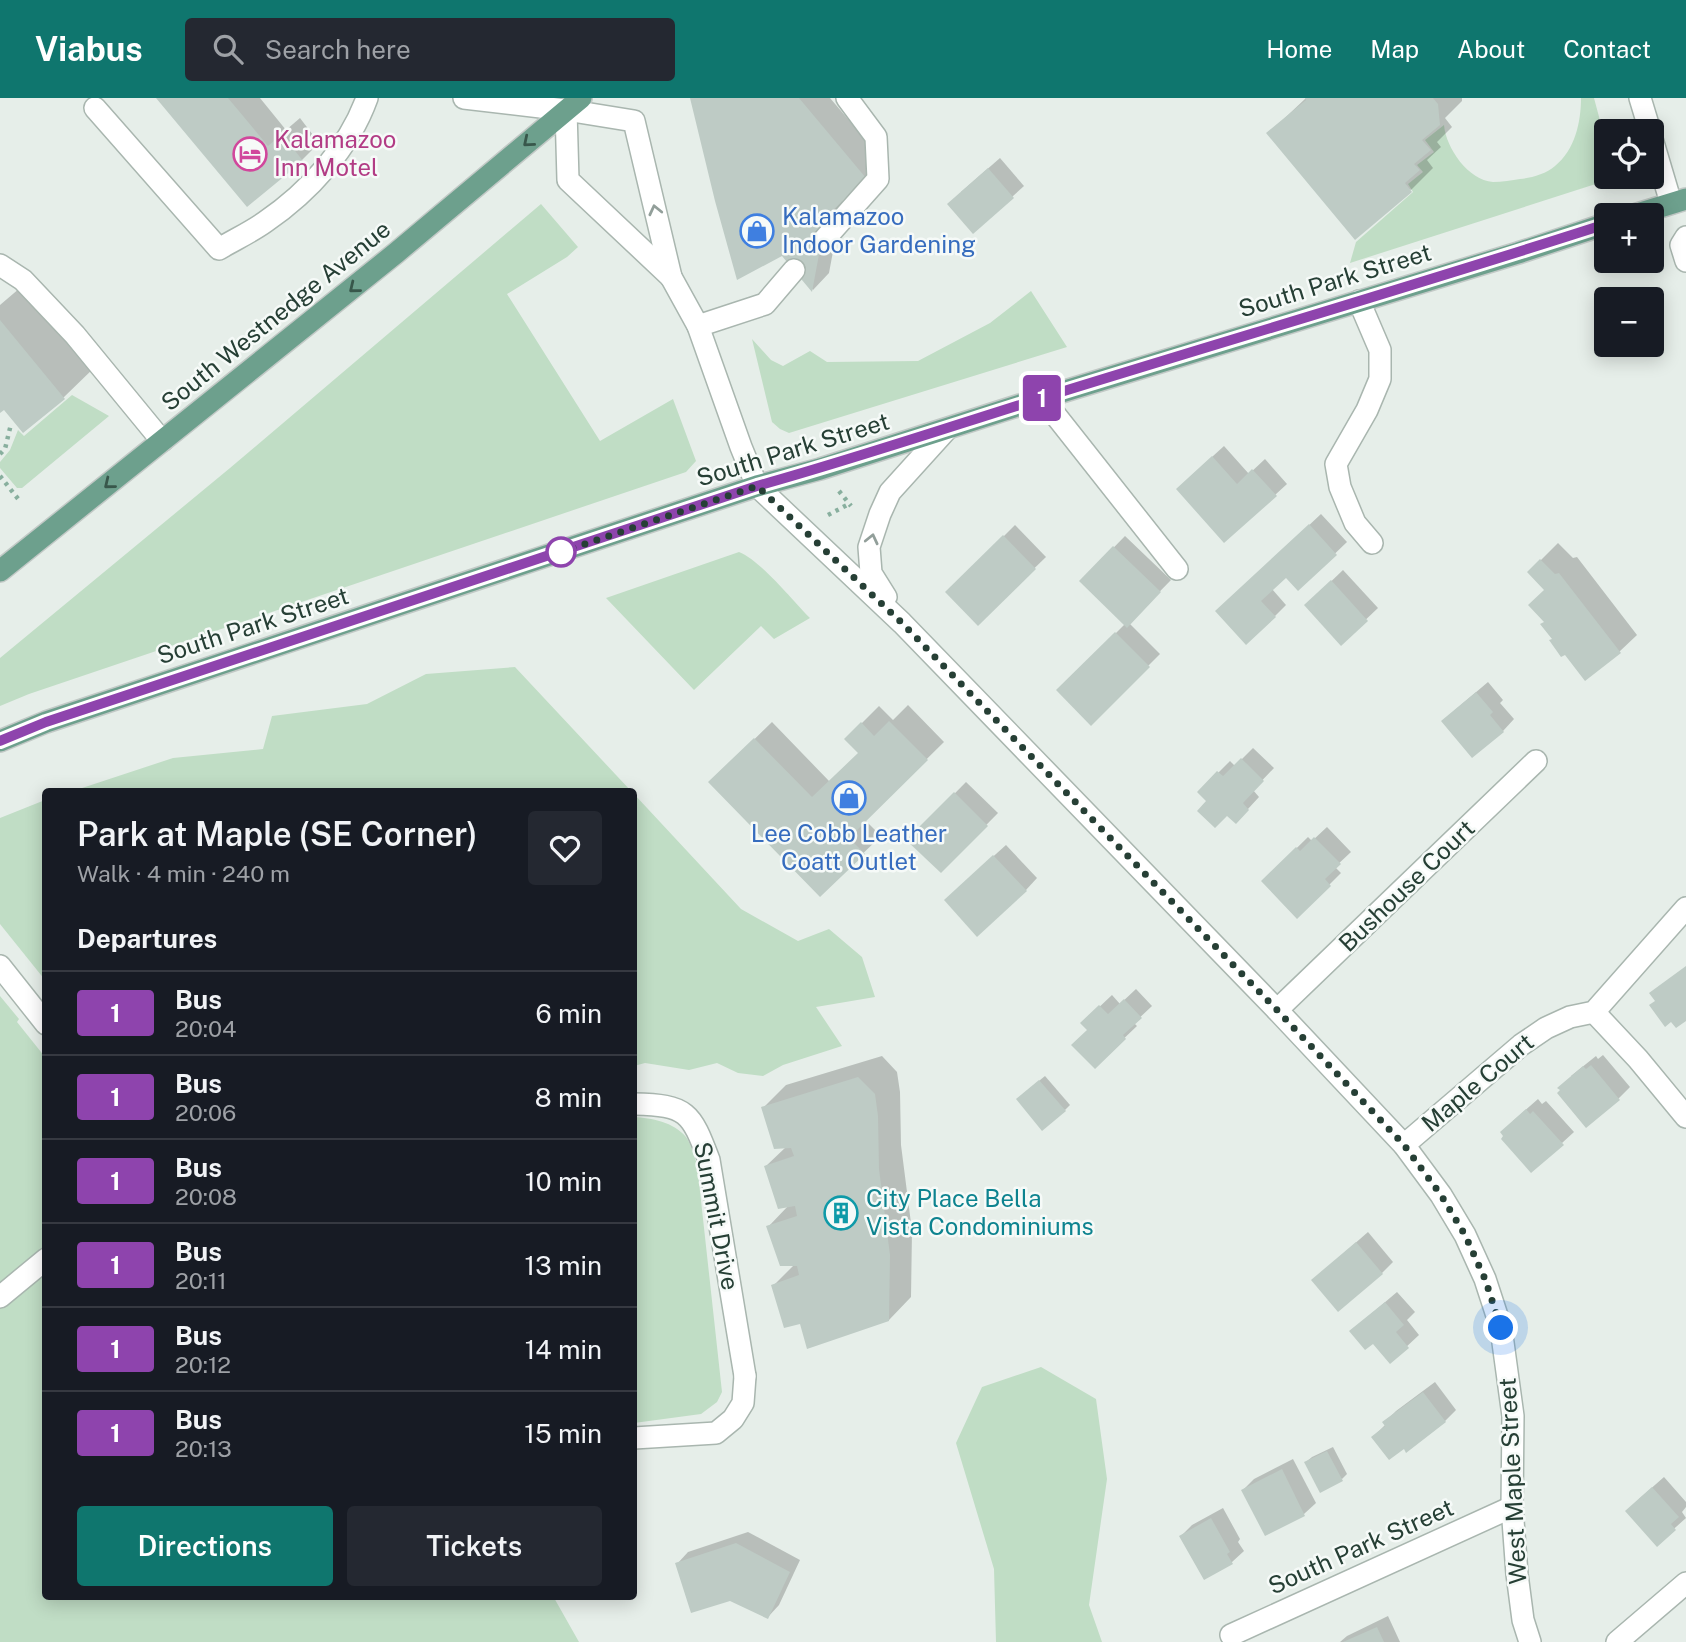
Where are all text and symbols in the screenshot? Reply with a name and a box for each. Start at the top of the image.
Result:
search box [185,18,675,81]
text: Viabus [35,30,143,68]
icon: search [209,30,247,68]
text: Search here [265,34,411,65]
text: Home [1266,35,1332,63]
text: Map [1370,35,1419,63]
text: About [1457,35,1525,63]
text: Contact [1563,35,1651,63]
map controls [1594,119,1664,357]
button: locate [1594,119,1664,189]
place label: Kalamazoo Inn Motel [274,125,396,181]
one-way arrow [524,134,537,146]
hotel icon: Kalamazoo Inn Motel [231,135,269,173]
place label: Kalamazoo Indoor Gardening [782,202,976,258]
button: + [1594,203,1664,273]
one-way arrow [649,204,663,216]
shop icon: Kalamazoo Indoor Gardening [738,212,776,250]
street label: South Westnedge Avenue [155,214,396,416]
street label: South Park Street [1235,237,1434,323]
one-way arrow [349,279,361,292]
button: − [1594,287,1664,357]
line badge: 1 [1019,375,1065,421]
text: 1 [1037,384,1047,412]
street label: South Park Street [693,406,892,492]
one-way arrow [104,476,117,488]
one-way arrow [864,534,879,546]
unlabelled marker [546,537,576,567]
street label: South Park Street [153,581,352,669]
shop icon: Lee Cobb Leather Coatt Outlet [830,779,868,817]
button: heart [528,811,602,885]
street label: Bushouse Court [1333,814,1480,957]
text: Park at Maple (SE Corner) [77,815,478,853]
place label: Lee Cobb Leather Coatt Outlet [751,819,947,875]
text: Walk · 4 min · 240 m [77,860,290,887]
text: Departures [77,923,217,954]
text: Bus [175,984,222,1015]
text: 6 min [535,998,602,1029]
text: 1 [110,999,121,1027]
text: 20:04 [175,1015,236,1042]
street label: Maple Court [1416,1027,1539,1137]
text: Bus [175,1068,222,1099]
text: 8 min [535,1082,602,1113]
text: 1 [110,1083,121,1111]
text: 20:06 [175,1099,236,1126]
street label: Summit Drive [689,1139,745,1292]
text: Bus [175,1152,222,1183]
text: 10 min [525,1166,602,1197]
text: 1 [110,1167,121,1195]
text: 20:08 [175,1183,237,1210]
place label: City Place Bella Vista Condominiums [866,1184,1094,1240]
building icon: City Place Bella Vista Condominiums [822,1194,860,1232]
text: Bus [175,1236,222,1267]
text: 13 min [525,1250,602,1281]
text: 1 [110,1251,121,1279]
text: 20:11 [175,1267,227,1294]
your location [1483,1310,1518,1345]
text: Bus [175,1320,222,1351]
text: 14 min [525,1334,602,1365]
text: 1 [110,1335,121,1363]
text: 20:12 [175,1351,231,1378]
street label: West Maple Street [1493,1377,1531,1585]
text: Bus [175,1404,222,1435]
text: 15 min [524,1418,602,1449]
text: 1 [110,1419,121,1447]
text: 20:13 [175,1435,232,1462]
street label: South Park Street [1264,1493,1457,1599]
button: Directions [77,1506,333,1586]
button: Tickets [347,1506,602,1586]

